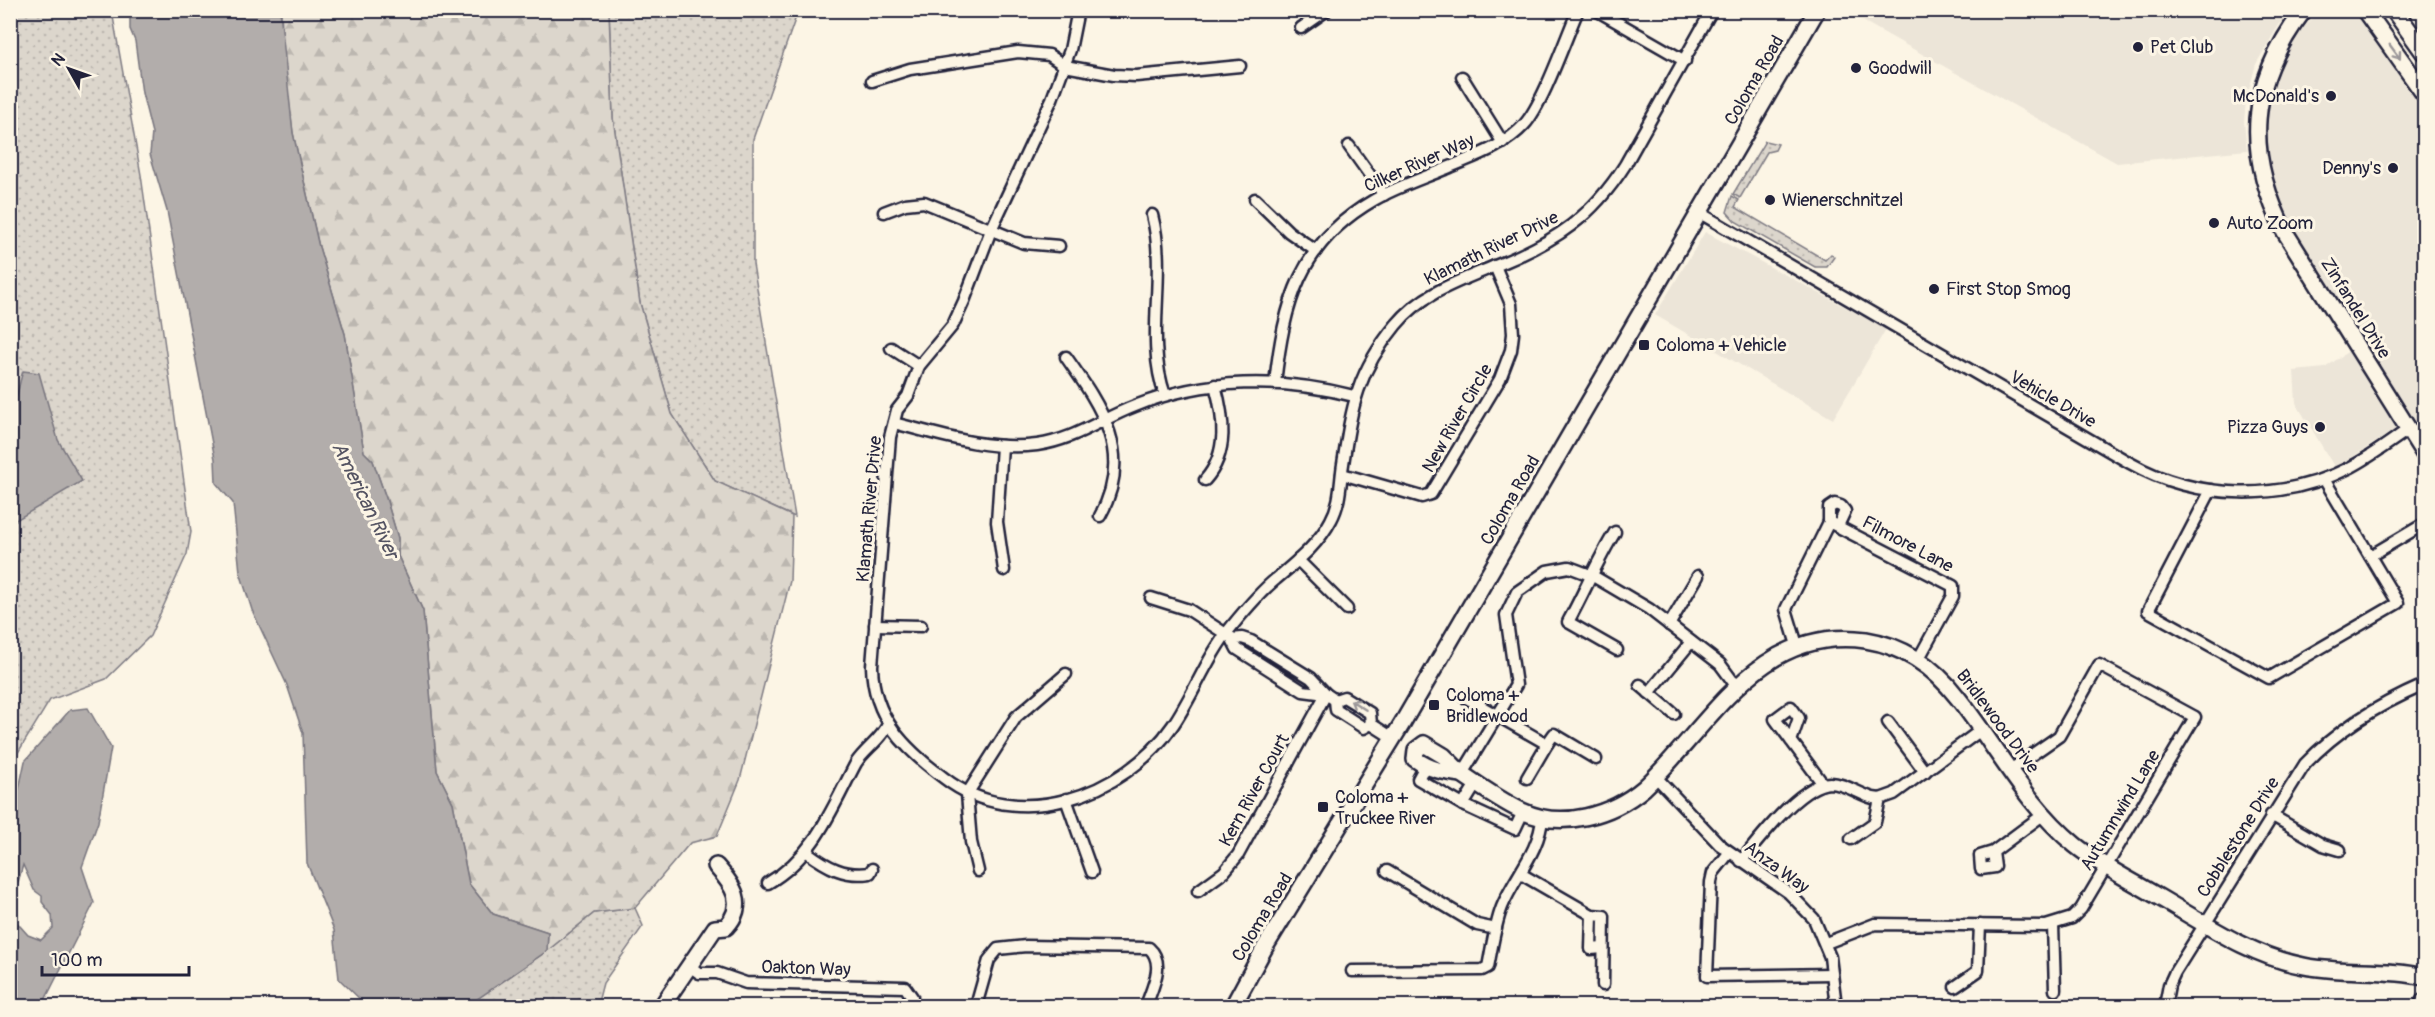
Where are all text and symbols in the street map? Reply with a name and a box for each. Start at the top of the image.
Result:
street label: Coloma Road [1720,31,1789,129]
place label: Pet Club [2150,36,2213,59]
north arrow [39,39,99,99]
marker: Pet Club [2131,40,2145,54]
one-way arrow [2388,43,2401,59]
text: N [47,49,70,71]
place label: Goodwill [1868,57,1932,80]
marker: Goodwill [1849,61,1863,75]
place label: McDonald's [2233,85,2319,108]
marker: McDonald's [2324,89,2338,103]
street label: Cilker River Way [1361,129,1478,198]
place label: Denny's [2322,157,2381,180]
marker: Denny's [2386,161,2400,175]
place label: Wienerschnitzel [1782,189,1903,212]
marker: Wienerschnitzel [1763,193,1777,207]
street label: Klamath River Drive [1420,206,1562,291]
place label: Auto Zoom [2226,212,2313,235]
marker: Auto Zoom [2207,216,2221,230]
street label: Zinfandel Drive [2315,254,2396,363]
place label: First Stop Smog [1946,278,2071,301]
marker: First Stop Smog [1927,282,1941,296]
place label: Coloma + Vehicle [1656,334,1786,357]
marker: Coloma + Vehicle [1637,338,1651,352]
street label: New River Circle [1417,360,1498,477]
street label: Vehicle Drive [2005,365,2100,433]
place label: Pizza Guys [2227,416,2308,439]
marker: Pizza Guys [2313,420,2327,434]
street label: Klamath River Drive [852,435,887,583]
water label: American River [326,438,406,565]
street label: Coloma Road [1476,451,1545,549]
street label: Filmore Lane [1858,511,1957,578]
street label: Bridlewood Drive [1951,665,2044,778]
place label: Coloma + Bridlewood [1446,684,1528,728]
marker: Coloma + Bridlewood [1427,698,1441,712]
one-way arrow [1349,699,1366,712]
street label: Kern River Court [1214,729,1295,851]
street label: Autumnwind Lane [2075,745,2166,875]
street label: Cobblestone Drive [2192,773,2285,902]
place label: Coloma + Truckee River [1335,786,1436,830]
marker: Coloma + Truckee River [1316,800,1330,814]
street label: Anza Way [1740,836,1814,899]
street label: Coloma Road [1227,869,1298,966]
scale bar [42,939,189,977]
text: 100 m [51,949,103,972]
street label: Oakton Way [761,955,851,982]

